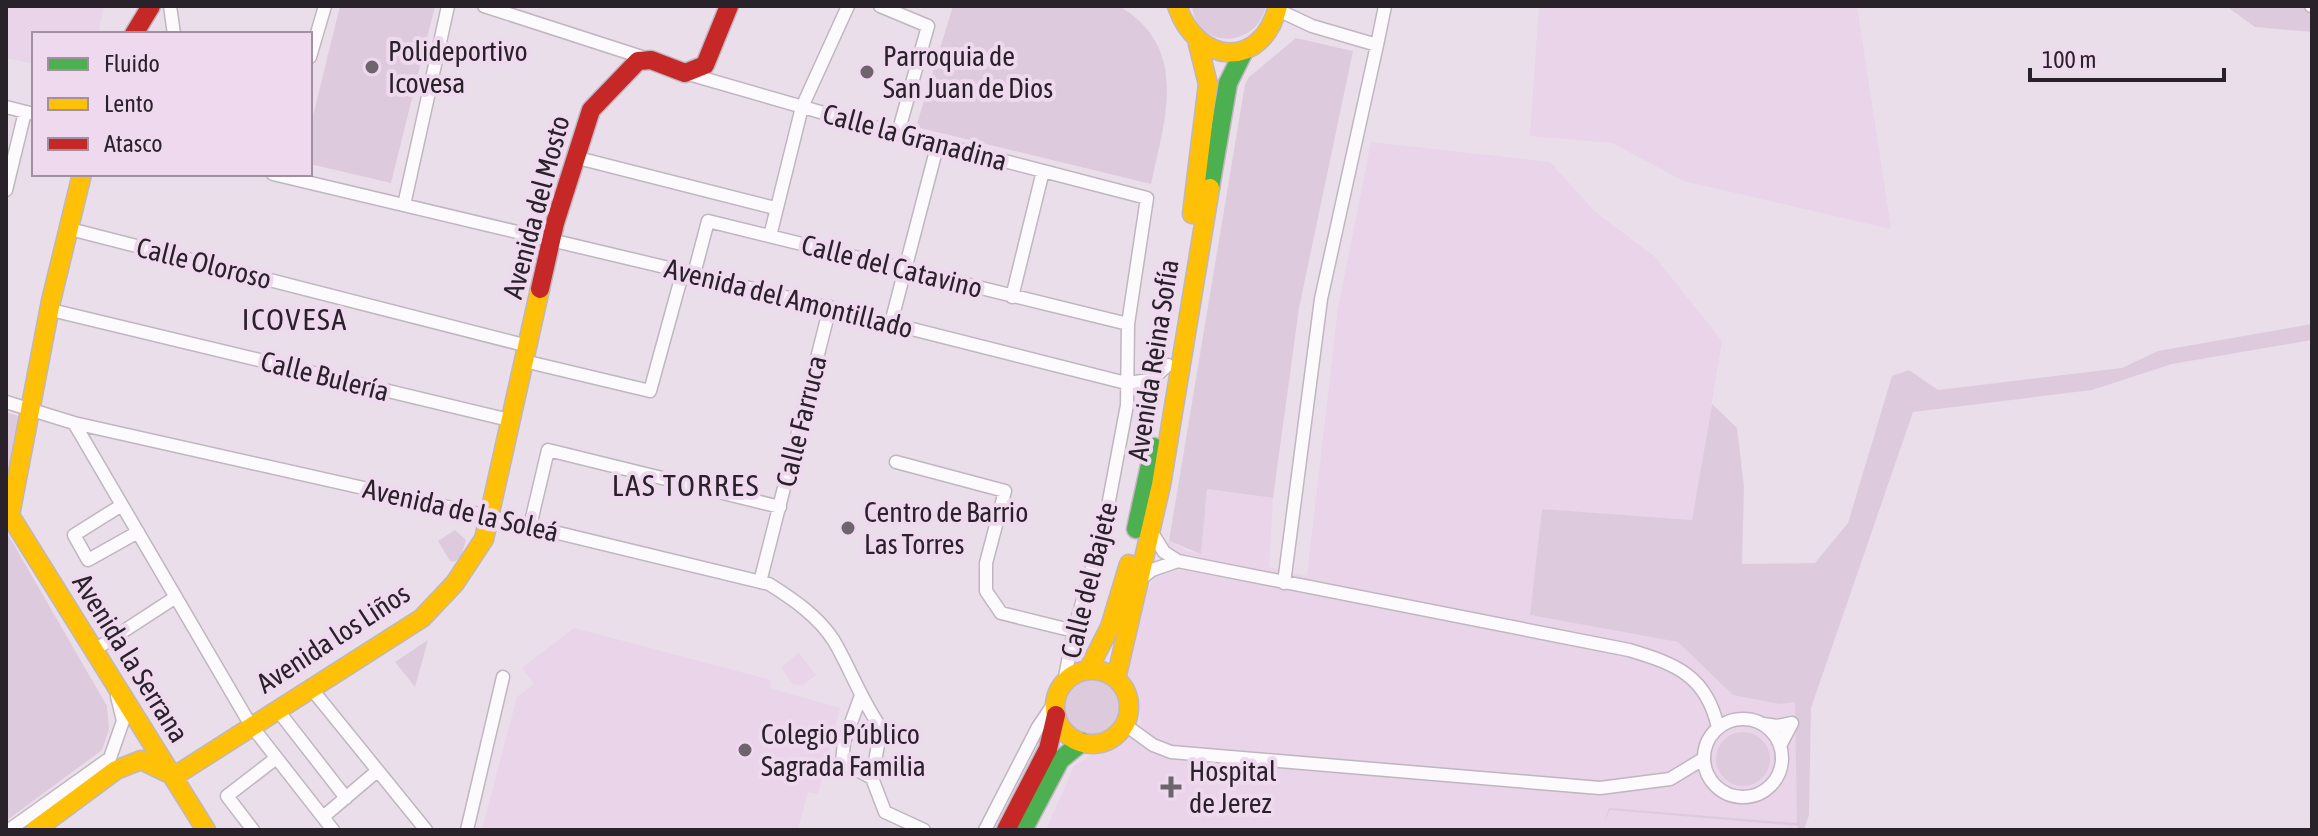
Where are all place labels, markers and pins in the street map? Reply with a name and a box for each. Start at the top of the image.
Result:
place label: Polideportivo Icovesa [388,35,528,99]
place label: Parroquia de San Juan de Dios [883,40,1053,104]
marker: Polideportivo Icovesa [363,58,381,76]
marker: Parroquia de San Juan de Dios [858,63,876,81]
place label: Centro de Barrio Las Torres [864,496,1028,560]
marker: Centro de Barrio Las Torres [839,519,857,537]
place label: Colegio Público Sagrada Familia [761,718,926,782]
marker: Colegio Público Sagrada Familia [736,741,754,759]
place label: Hospital de Jerez [1189,755,1277,819]
marker: Hospital de Jerez [1160,776,1182,798]

